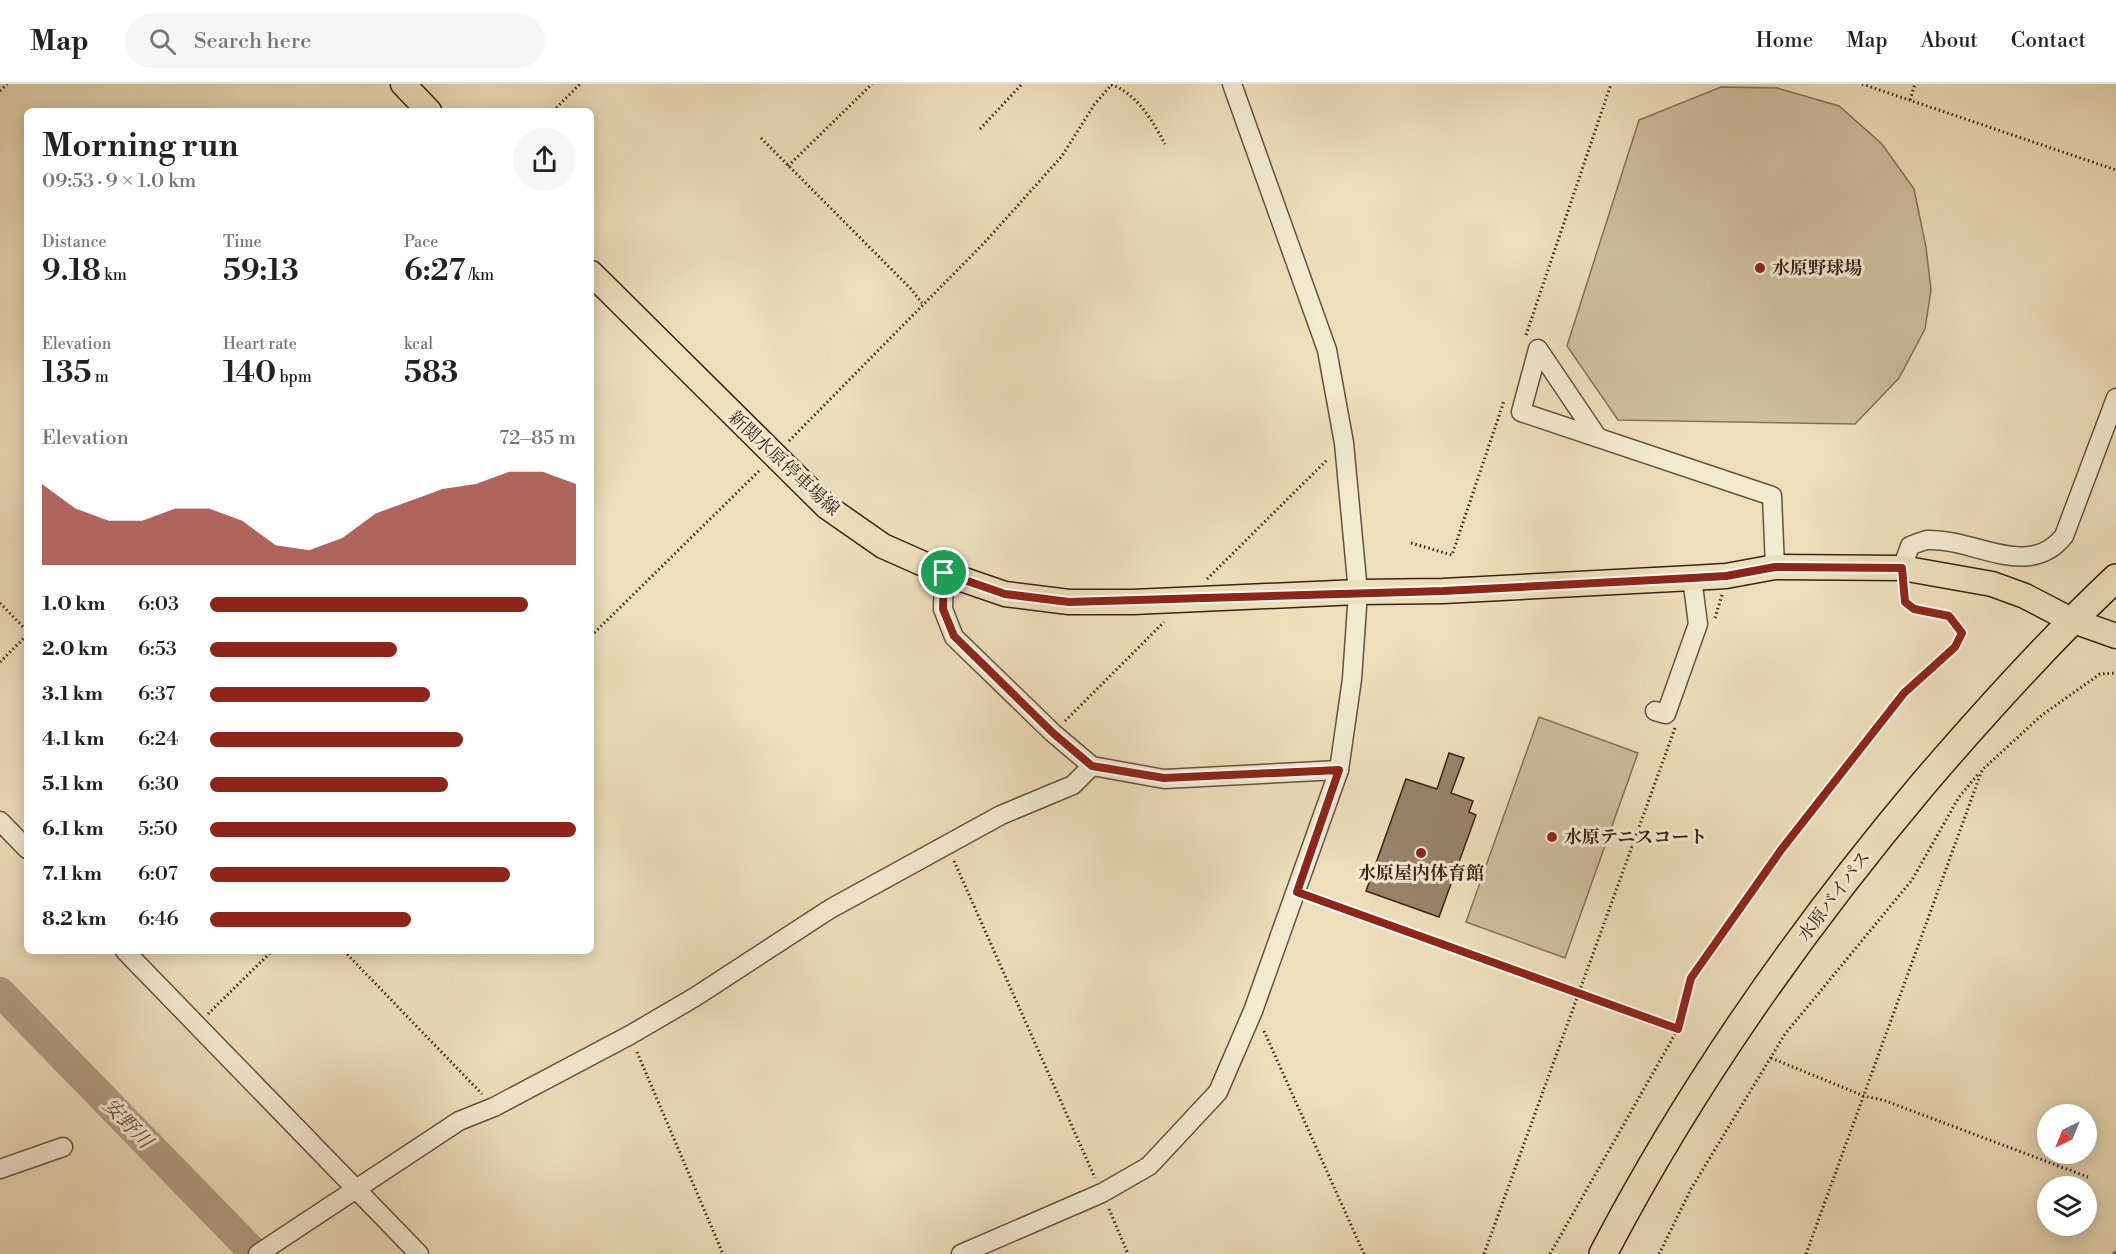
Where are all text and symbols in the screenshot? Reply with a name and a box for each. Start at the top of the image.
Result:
search box [125,14,545,68]
text: Map [30,24,89,59]
icon: search [146,25,179,58]
text: Search here [194,28,311,55]
text: Home [1756,28,1813,54]
text: Map [1846,28,1888,54]
text: About [1921,28,1978,54]
text: Contact [2011,28,2086,54]
text: Morning run [42,126,239,167]
button: share [513,128,576,191]
text: 09:53 · 9 × 1.0 km [42,169,196,194]
text: Distance [42,232,107,252]
text: Time [223,232,262,252]
text: Pace [404,232,438,252]
text: 9.18 [42,252,101,290]
text: 59:13 [223,252,299,290]
text: 6:27 [404,252,465,290]
place label: 水原野球場 [1772,257,1862,280]
marker: 水原野球場 [1753,261,1767,275]
text: km [101,265,127,285]
text: /km [465,265,494,285]
text: Elevation [42,334,111,354]
text: Heart rate [223,334,297,354]
text: kcal [404,334,433,354]
text: 135 [42,354,91,392]
text: 140 [223,354,276,392]
text: 583 [404,354,458,392]
text: m [91,367,109,387]
text: bpm [276,367,312,387]
street label: 新関水原停車場線 [723,406,844,521]
text: Elevation [42,426,129,451]
text: 72–85 m [499,426,576,451]
pin [918,547,969,598]
icon: arrive [927,556,960,589]
text: 1.0 km [42,592,106,617]
text: 6:03 [138,592,179,617]
text: 2.0 km [42,637,108,662]
text: 6:53 [138,637,177,662]
text: 3.1 km [42,682,103,707]
text: 6:37 [138,682,175,707]
text: 4.1 km [42,727,104,752]
text: 6:24 [138,727,178,752]
text: 5.1 km [42,772,103,797]
text: 6:30 [138,772,179,797]
text: 6.1 km [42,817,104,842]
text: 5:50 [138,817,178,842]
place label: 水原テニスコート [1564,826,1707,849]
marker: 水原テニスコート [1545,830,1559,844]
marker: 水原屋内体育館 [1414,846,1428,860]
street label: 水原バイパス [1793,846,1876,946]
text: 7.1 km [42,862,102,887]
text: 6:07 [138,862,178,887]
place label: 水原屋内体育館 [1358,862,1484,885]
text: 8.2 km [42,907,106,932]
text: 6:46 [138,907,179,932]
water label: 安野川 [97,1094,158,1156]
north arrow [2037,1104,2097,1164]
map controls [2037,1104,2097,1236]
button: layers [2037,1176,2097,1236]

